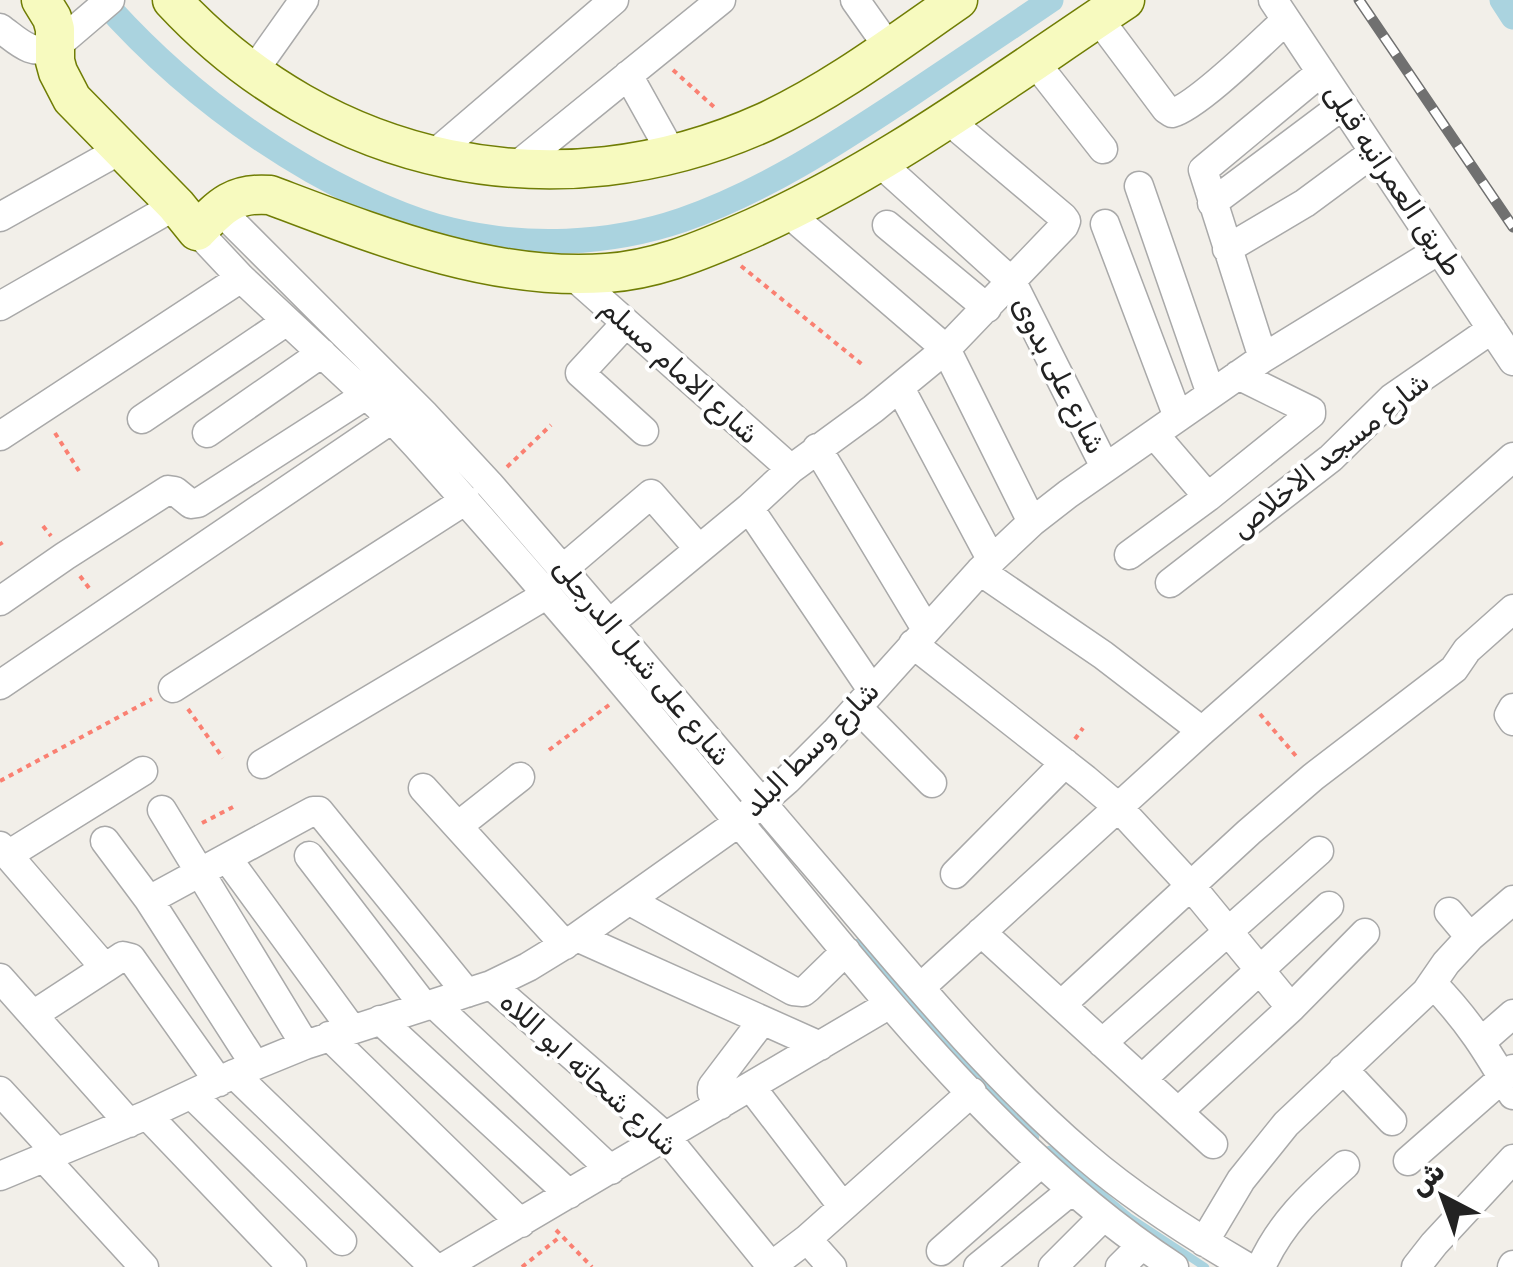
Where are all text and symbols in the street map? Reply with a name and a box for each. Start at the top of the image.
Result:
street label: طريق العمرانيه قبلى [1316,78,1470,282]
street label: شارع الامام مسلم [592,291,766,453]
street label: شارع على بدوى [1002,291,1113,461]
street label: شارع مسجد الاخلاص [1224,365,1438,547]
street label: شارع على شبل الدرجلى [543,552,738,774]
street label: شارع وسط البلد [736,674,888,826]
street label: شارع شحاته ابو اللاه [491,985,685,1165]
north arrow [1393,1147,1493,1247]
text: ش [1403,1154,1451,1203]

